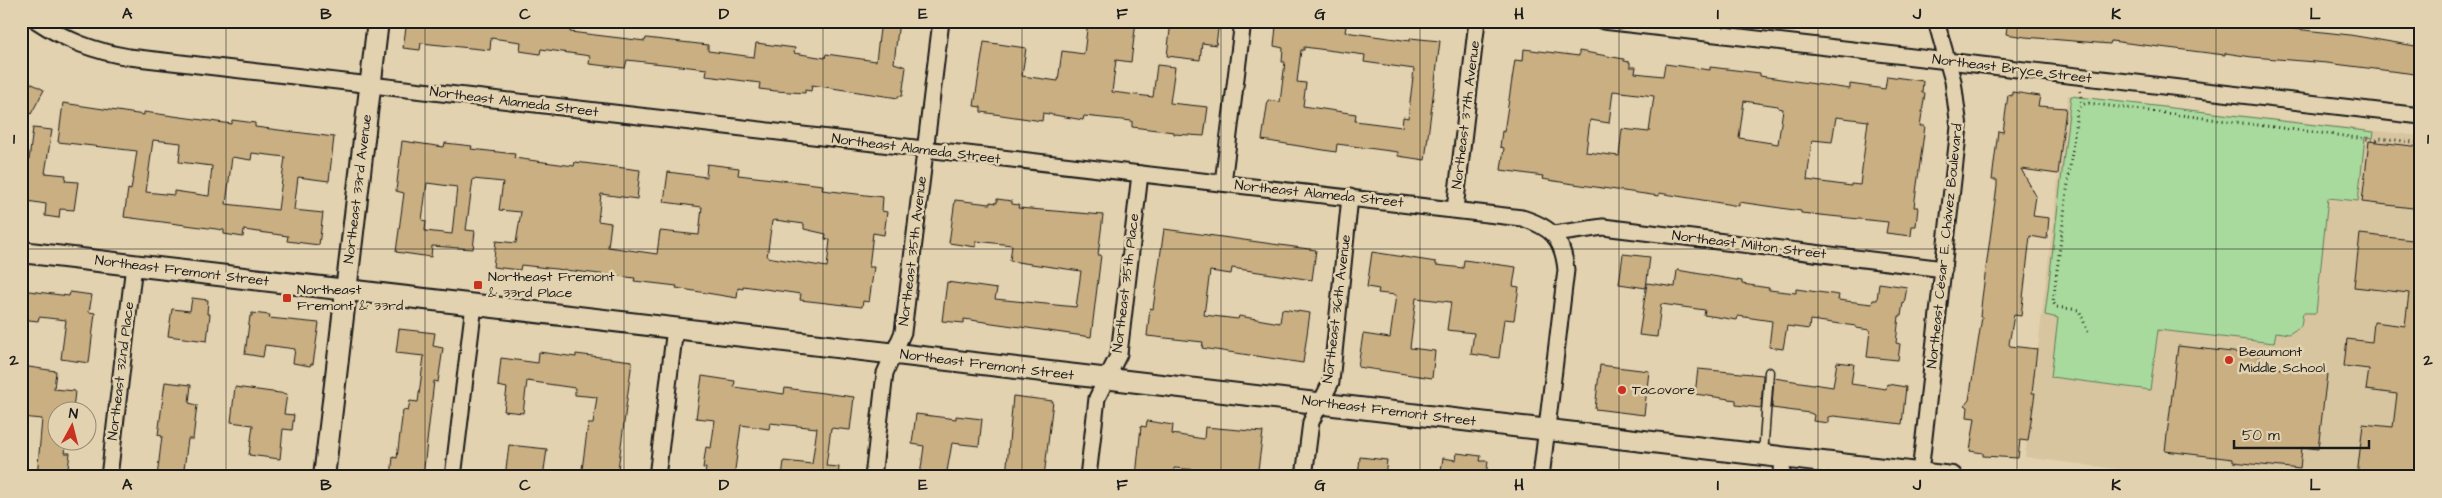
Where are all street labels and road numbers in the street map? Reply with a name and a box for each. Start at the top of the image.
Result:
street label: Northeast 37th Avenue [1447,39,1485,190]
street label: Northeast Bryce Street [1931,49,2093,89]
street label: Northeast Alameda Street [429,82,600,122]
street label: Northeast 33rd Avenue [339,113,377,265]
street label: Northeast César E. Chávez Boulevard [1922,123,1968,369]
street label: Northeast Alameda Street [831,129,1002,169]
street label: Northeast 35th Avenue [894,175,932,327]
street label: Northeast Alameda Street [1234,175,1405,213]
street label: Northeast 35th Place [1108,212,1144,354]
street label: Northeast Milton Street [1671,226,1828,264]
street label: Northeast 36th Avenue [1318,233,1356,384]
street label: Northeast Fremont Street [94,250,270,292]
street label: Northeast 32nd Place [103,300,139,441]
street label: Northeast Fremont Street [899,344,1075,386]
street label: Northeast Fremont Street [1301,390,1477,432]

